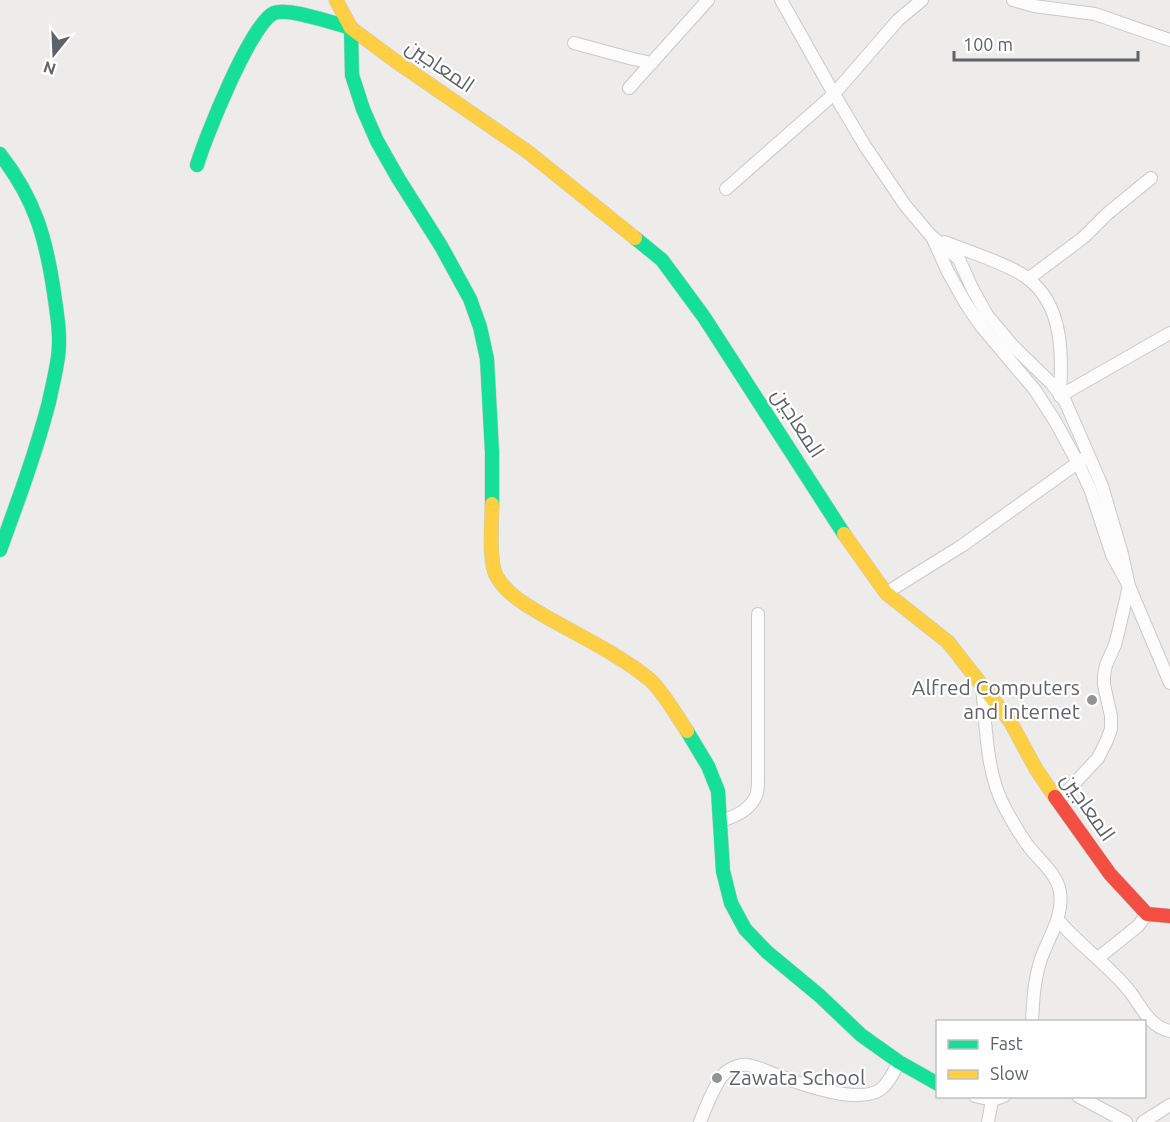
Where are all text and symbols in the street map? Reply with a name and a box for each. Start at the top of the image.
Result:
north arrow [24,24,84,84]
scale bar [954,24,1138,62]
street label: المعاجين [401,34,479,98]
text: 100 m [963,34,1013,54]
text: N [41,58,58,79]
street label: المعاجين [766,383,830,463]
place label: Alfred Computers and Internet [912,675,1080,723]
marker: Alfred Computers and Internet [1085,693,1099,707]
street label: المعاجين [1055,768,1121,846]
legend [936,1020,1146,1098]
text: Fast [990,1033,1023,1053]
text: Slow [990,1063,1029,1083]
place label: Zawata School [729,1065,865,1089]
marker: Zawata School [710,1071,724,1085]

